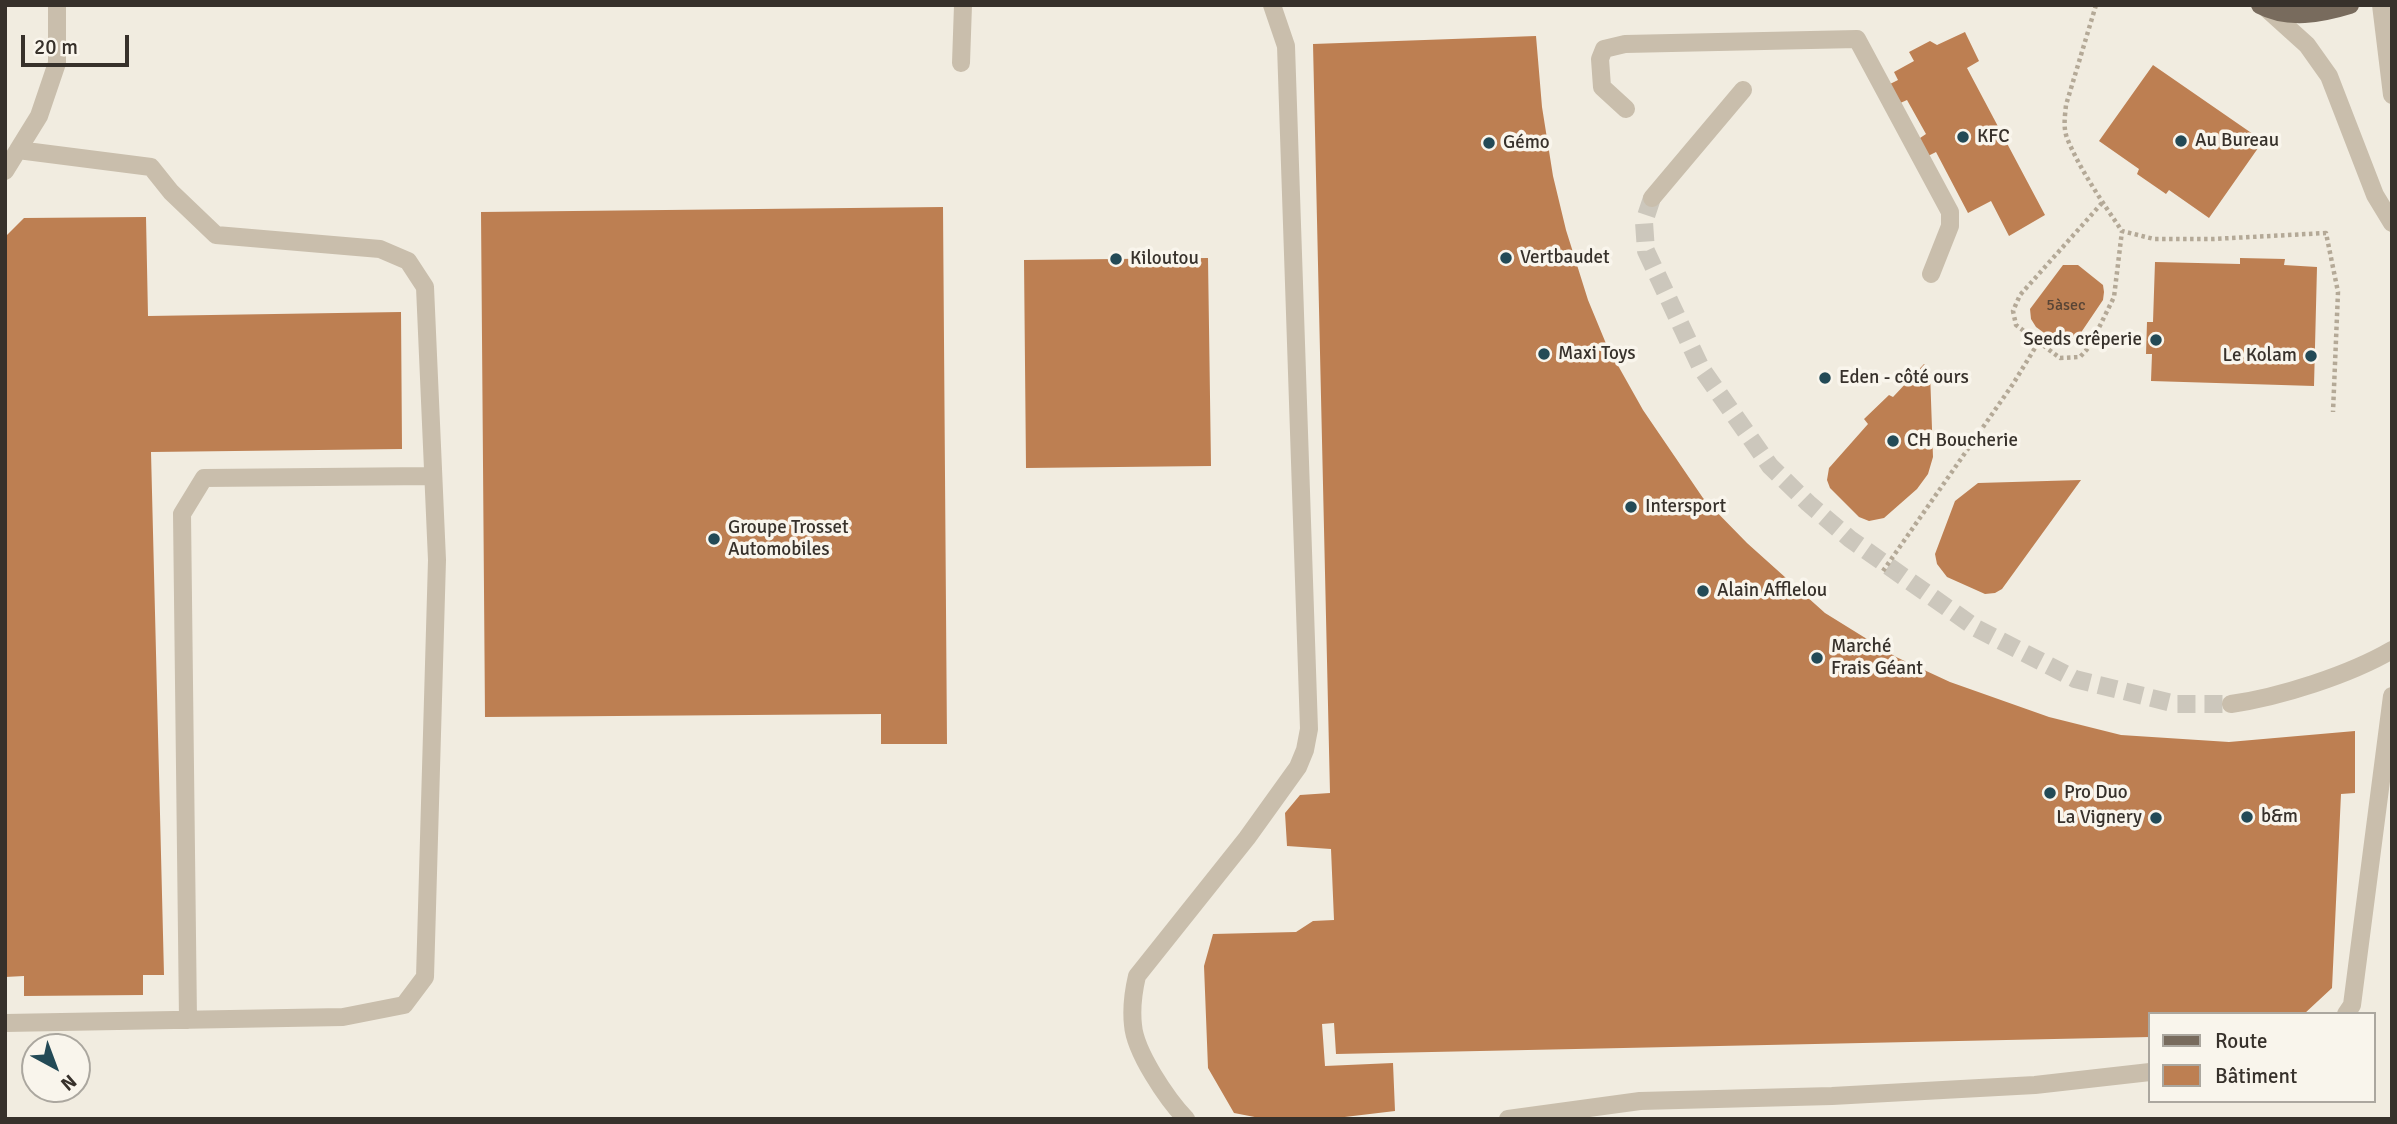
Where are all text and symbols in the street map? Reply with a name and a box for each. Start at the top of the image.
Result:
scale bar [24,21,133,65]
text: 20 m [34,34,78,60]
place label: KFC [1977,126,2010,148]
marker: KFC [1955,129,1971,145]
place label: Au Bureau [2195,130,2279,152]
place label: Gémo [1503,132,1550,154]
marker: Au Bureau [2173,133,2189,149]
marker: Gémo [1481,135,1497,151]
place label: Vertbaudet [1520,247,1610,269]
place label: Kiloutou [1130,248,1199,270]
marker: Vertbaudet [1498,250,1514,266]
marker: Kiloutou [1108,251,1124,267]
house number: 5àsec [2046,296,2086,316]
place label: Seeds crêperie [2023,329,2142,351]
marker: Seeds crêperie [2148,332,2164,348]
place label: Maxi Toys [1558,343,1636,365]
place label: Le Kolam [2223,345,2297,367]
marker: Maxi Toys [1536,346,1552,362]
marker: Le Kolam [2303,348,2319,364]
place label: Eden - côté ours [1839,367,1969,389]
marker: Eden - côté ours [1817,370,1833,386]
place label: CH Boucherie [1907,430,2018,452]
marker: CH Boucherie [1885,433,1901,449]
place label: Intersport [1645,496,1726,518]
marker: Intersport [1623,499,1639,515]
place label: Groupe Trosset Automobiles [728,517,849,561]
marker: Groupe Trosset Automobiles [706,531,722,547]
place label: Alain Afflelou [1717,580,1827,602]
marker: Alain Afflelou [1695,583,1711,599]
place label: Marché Frais Géant [1831,636,1923,680]
marker: Marché Frais Géant [1809,650,1825,666]
place label: Pro Duo [2064,782,2128,804]
marker: Pro Duo [2042,785,2058,801]
place label: b&m [2261,806,2298,828]
place label: La Vignery [2056,807,2142,829]
marker: b&m [2239,809,2255,825]
marker: La Vignery [2148,810,2164,826]
legend [2148,1012,2376,1103]
text: Route [2215,1028,2267,1054]
north arrow [21,1033,91,1103]
text: Bâtiment [2215,1063,2297,1089]
text: N [56,1069,81,1096]

